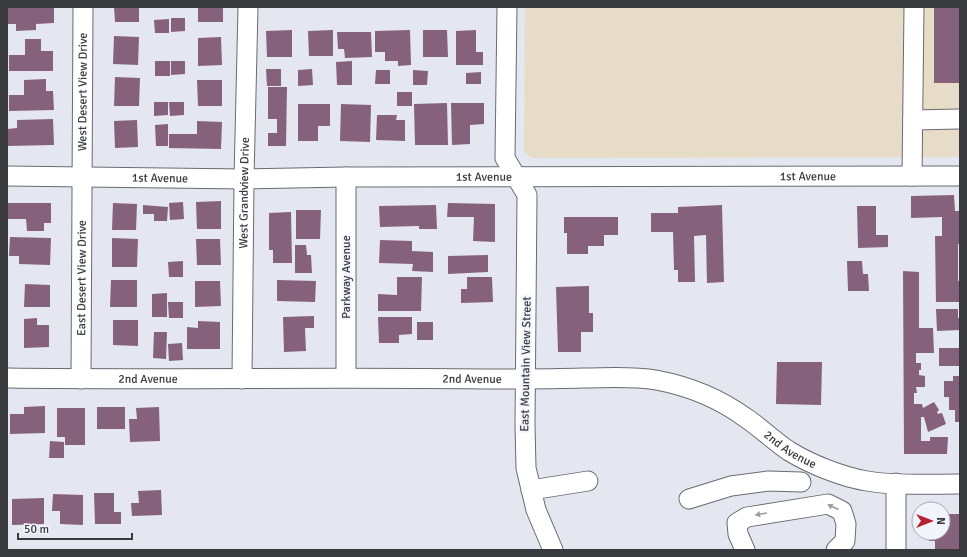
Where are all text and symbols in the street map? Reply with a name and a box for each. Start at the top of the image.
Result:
street label: West Desert View Drive [75,33,90,151]
street label: West Grandview Drive [236,137,252,249]
street label: 1st Avenue [456,169,512,184]
street label: 1st Avenue [780,169,836,184]
street label: 1st Avenue [132,170,188,186]
street label: East Desert View Drive [74,220,89,336]
street label: Parkway Avenue [339,235,354,319]
street label: East Mountain View Street [517,296,535,432]
street label: 2nd Avenue [118,371,178,386]
street label: 2nd Avenue [442,371,502,387]
street label: 2nd Avenue [761,427,819,472]
north arrow [911,501,951,541]
one-way arrow [828,504,839,510]
one-way arrow [755,512,768,518]
scale bar [18,515,132,541]
text: N [934,517,947,525]
text: 50 m [24,522,49,537]

